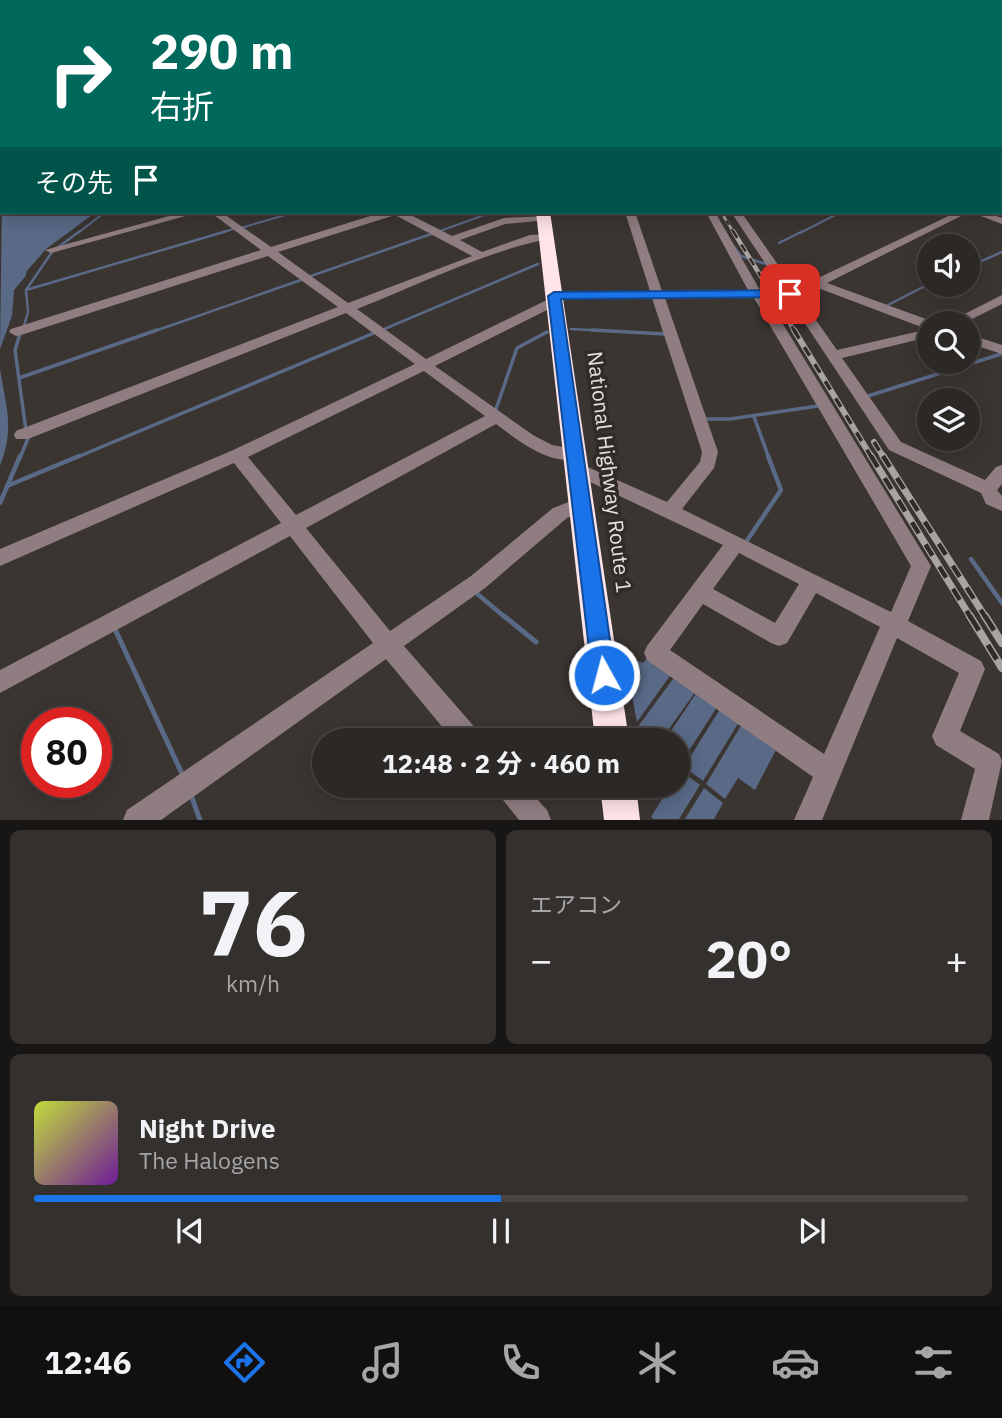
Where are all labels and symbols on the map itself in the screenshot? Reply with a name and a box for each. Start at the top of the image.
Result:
pin [760,264,820,324]
street label: National Highway Route 1 [581,350,639,594]
position arrow [567,638,641,712]
speed limit sign: 80 [21,707,112,798]

